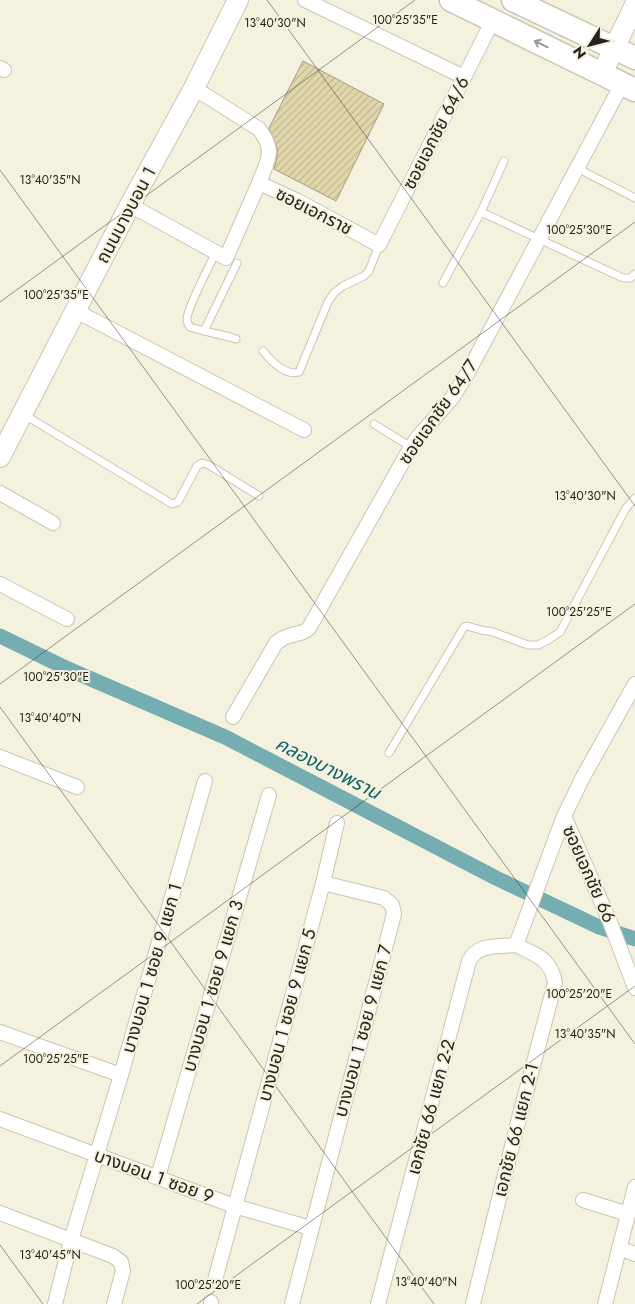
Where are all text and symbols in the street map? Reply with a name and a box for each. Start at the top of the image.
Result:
text: 100°25'35"E [372,11,438,29]
text: 13°40'30"N [244,14,306,32]
north arrow [565,20,615,70]
one-way arrow [533,38,548,48]
text: N [568,42,591,63]
street label: ซอยเอกชัย 64/6 [396,72,476,194]
street label: ถนนบางบอน 1 [90,162,162,268]
text: 13°40'35"N [19,171,81,189]
street label: ซอยเอกราช [271,181,357,241]
text: 100°25'30"E [546,221,612,239]
text: 100°25'35"E [23,286,89,304]
street label: ซอยเอกชัย 64/7 [392,354,484,470]
text: 13°40'30"N [554,487,616,505]
text: 100°25'25"E [546,603,612,621]
text: 100°25'30"E [23,668,89,686]
text: 13°40'40"N [19,709,81,727]
water label: คลองบางพราน [271,730,387,807]
street label: ซอยเอกชัย 66 [556,821,622,927]
street label: บางบอน 1 ซอย 9 แยก 1 [115,880,189,1056]
street label: บางบอน 1 ซอย 9 แยก 3 [176,897,250,1075]
street label: บางบอน 1 ซอย 9 แยก 5 [251,926,323,1104]
street label: บางบอน 1 ซอย 9 แยก 7 [328,942,399,1120]
text: 100°25'20"E [546,985,612,1003]
text: 13°40'35"N [554,1025,616,1043]
street label: เอกชัย 66 แยก 2-2 [400,1036,462,1178]
text: 100°25'25"E [23,1050,89,1068]
street label: เอกชัย 66 แยก 2-1 [487,1060,545,1200]
street label: บางบอน 1 ซอย 9 [90,1142,218,1210]
text: 13°40'45"N [19,1246,81,1264]
text: 13°40'40"N [395,1273,457,1291]
text: 100°25'20"E [175,1276,241,1294]

